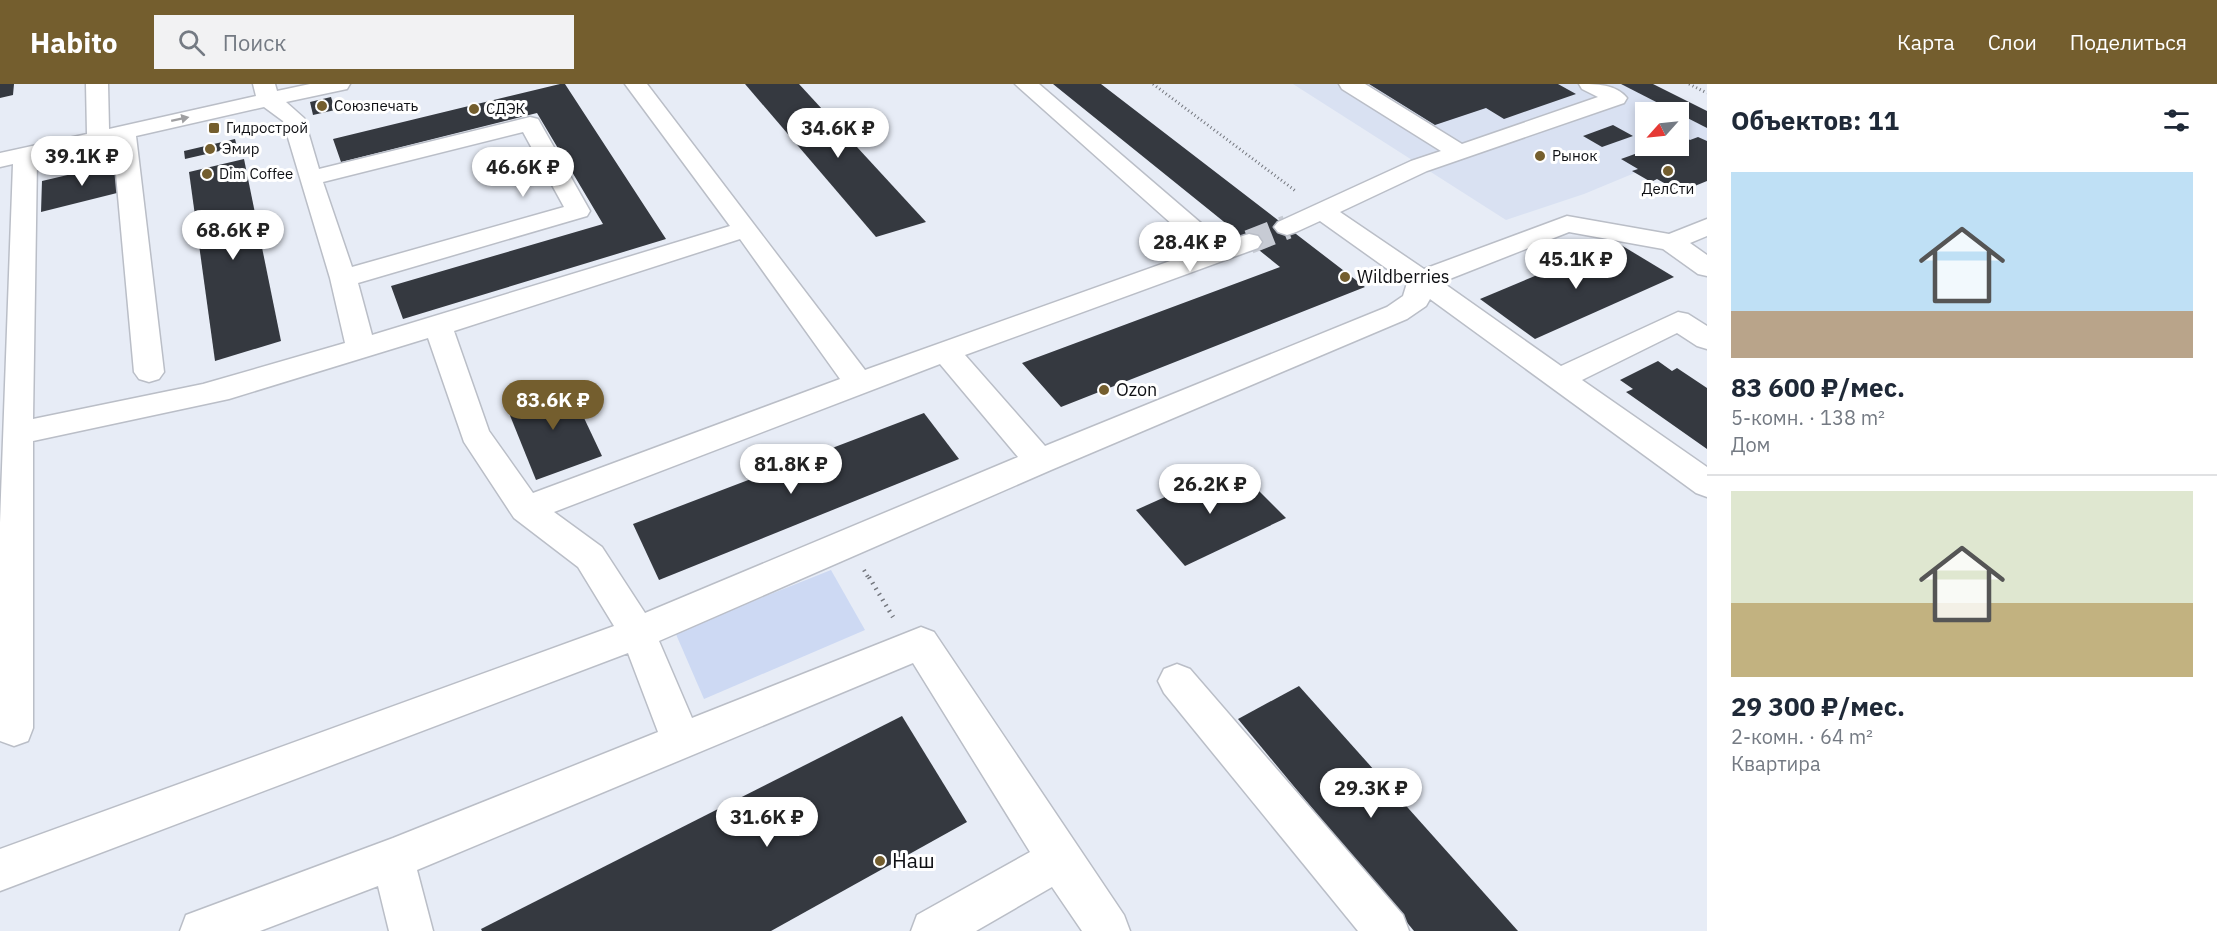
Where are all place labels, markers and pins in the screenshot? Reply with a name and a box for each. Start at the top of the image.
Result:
place label: Союзпечать [334,96,419,115]
marker: Союзпечать [315,99,329,113]
place label: СДЭК [486,99,526,118]
marker: СДЭК [467,102,481,116]
pin: 34.6K ₽ [783,108,893,159]
place label: Гидрострой [226,118,308,137]
marker: Гидрострой [207,121,221,135]
pin: 39.1K ₽ [27,136,137,187]
place label: Эмир [222,139,259,158]
marker: Эмир [203,142,217,156]
place label: Рынок [1552,146,1597,165]
pin: 46.6K ₽ [468,147,578,198]
marker: Рынок [1533,149,1547,163]
place label: Dim Coffee [219,164,293,183]
marker: ДелСти [1661,164,1675,178]
marker: Dim Coffee [200,167,214,181]
place label: ДелСти [1642,179,1694,198]
pin: 68.6K ₽ [178,210,288,261]
pin: 28.4K ₽ [1135,222,1245,273]
pin: 45.1K ₽ [1521,239,1631,290]
place label: Wildberries [1357,265,1450,288]
marker: Wildberries [1338,270,1352,284]
place label: Ozon [1116,378,1157,401]
pin: 83.6K ₽ [498,380,608,431]
marker: Ozon [1097,383,1111,397]
pin: 81.8K ₽ [736,444,846,495]
pin: 26.2K ₽ [1155,464,1265,515]
pin: 29.3K ₽ [1316,768,1426,819]
pin: 31.6K ₽ [712,797,822,848]
place label: Наш [892,846,935,874]
marker: Наш [873,854,887,868]

